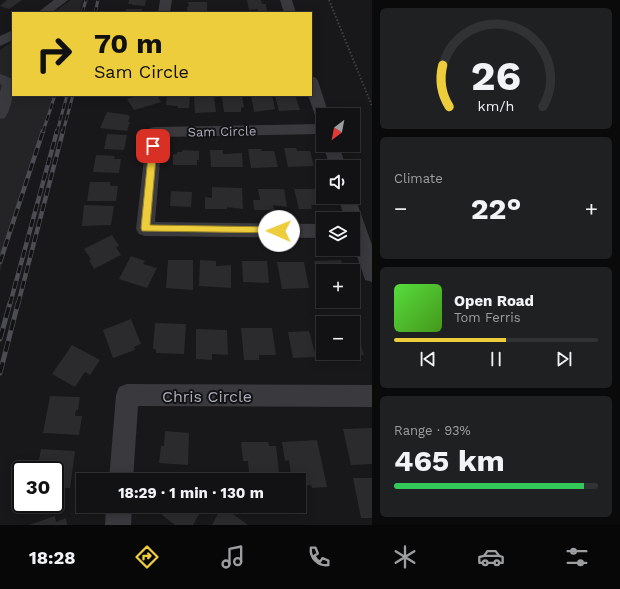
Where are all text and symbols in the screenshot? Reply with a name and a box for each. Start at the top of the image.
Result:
text: 70 m [94,27,163,60]
icon: right [28,28,80,80]
text: 26 [471,50,521,99]
text: Sam Circle [94,61,189,82]
text: km/h [478,97,514,113]
north arrow [316,108,360,152]
map controls [316,108,360,360]
street label: Sam Circle [188,123,256,140]
pin [136,129,170,163]
icon: arrive [142,135,164,157]
button: sound [316,160,360,204]
text: Climate [394,171,443,186]
text: 22° [471,191,521,226]
text: − [394,196,407,221]
text: + [585,196,598,221]
position arrow [258,210,300,252]
button: layers [316,212,360,256]
button: + [316,264,360,308]
text: Open Road [454,292,534,310]
text: Tom Ferris [454,310,521,325]
button: − [316,316,360,360]
icon: previous [417,348,439,370]
icon: pause [485,348,507,370]
icon: next [553,348,575,370]
street label: Chris Circle [162,387,252,406]
text: Range · 93% [394,423,471,438]
text: 465 km [394,443,505,478]
speed limit sign: 30 [12,461,64,513]
text: 18:29 · 1 min · 130 m [118,484,264,502]
icon: directions [133,543,161,571]
icon: music [219,543,247,571]
icon: phone [305,543,333,571]
icon: climate [391,543,419,571]
icon: car [477,543,505,571]
icon: filters [563,543,591,571]
text: 18:28 [29,547,75,568]

